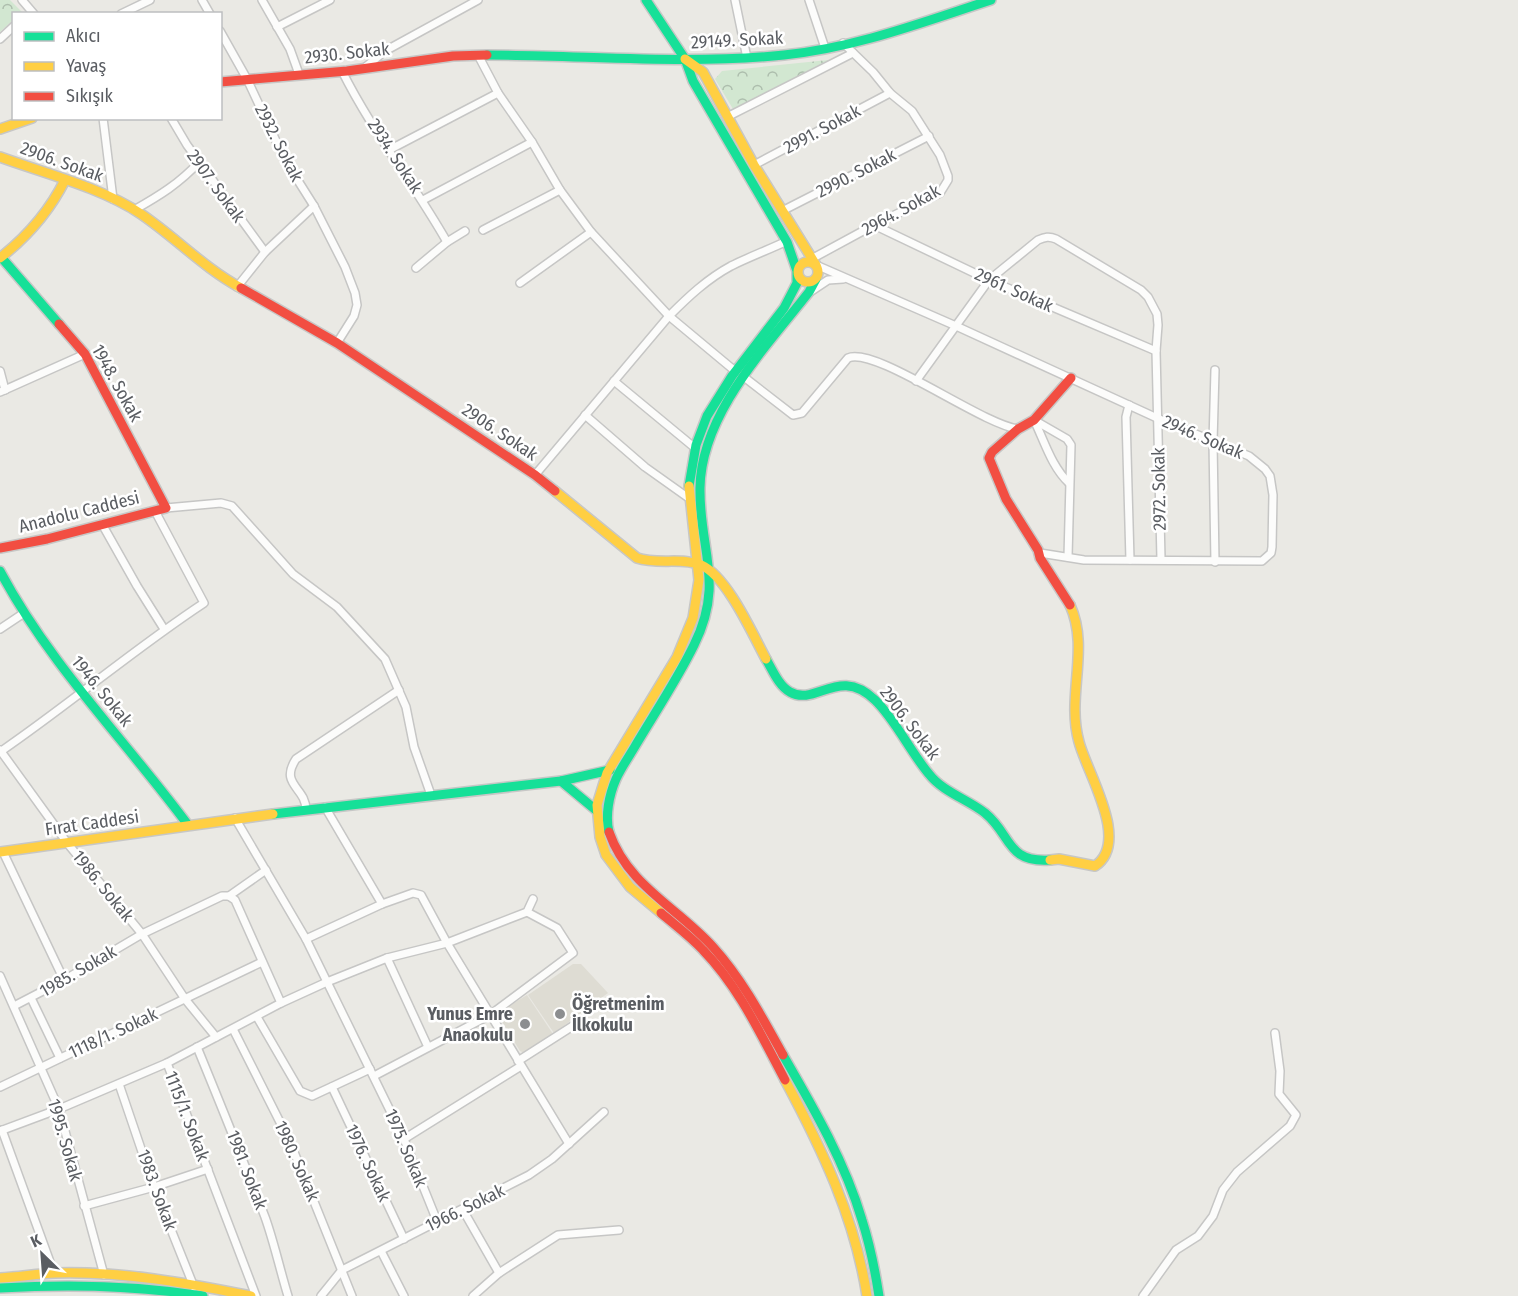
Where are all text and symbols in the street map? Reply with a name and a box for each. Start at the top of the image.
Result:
legend [12,12,222,120]
text: Akıcı [66,25,101,47]
street label: 29149. Sokak [690,27,784,53]
street label: 2930. Sokak [303,38,391,68]
text: Yavaş [66,55,107,77]
text: Sıkışık [66,85,114,107]
street label: 2991. Sokak [780,99,865,158]
street label: 2932. Sokak [250,101,308,186]
street label: 2934. Sokak [363,114,428,198]
street label: 2906. Sokak [18,137,107,187]
street label: 2990. Sokak [812,143,900,202]
street label: 2907. Sokak [182,145,250,227]
street label: 2964. Sokak [858,179,944,240]
street label: 2961. Sokak [971,263,1057,317]
street label: 1948. Sokak [87,340,148,426]
street label: 2906. Sokak [458,399,543,466]
street label: 2946. Sokak [1159,410,1247,464]
street label: 2972. Sokak [1147,447,1171,531]
street label: Anadolu Caddesi [16,486,142,538]
street label: 1946. Sokak [67,651,138,731]
street label: 2906. Sokak [875,682,945,765]
street label: Fırat Caddesi [44,806,140,840]
street label: 1986. Sokak [68,846,139,927]
street label: 1985. Sokak [36,940,121,1002]
place label: Öğretmenim İlkokulu [572,993,665,1036]
street label: 1118/1. Sokak [65,1003,162,1063]
place label: Yunus Emre Anaokulu [426,1003,513,1046]
marker: Öğretmenim İlkokulu [553,1007,567,1021]
marker: Yunus Emre Anaokulu [518,1017,532,1031]
street label: 1115/1. Sokak [160,1068,214,1165]
street label: 1995. Sokak [43,1096,87,1184]
street label: 1975. Sokak [380,1106,432,1191]
street label: 1980. Sokak [269,1117,325,1205]
street label: 1976. Sokak [340,1121,396,1206]
street label: 1981. Sokak [222,1127,272,1213]
street label: 1983. Sokak [132,1146,182,1234]
street label: 1966. Sokak [422,1179,509,1237]
north arrow [12,1224,72,1284]
text: K [28,1230,45,1251]

